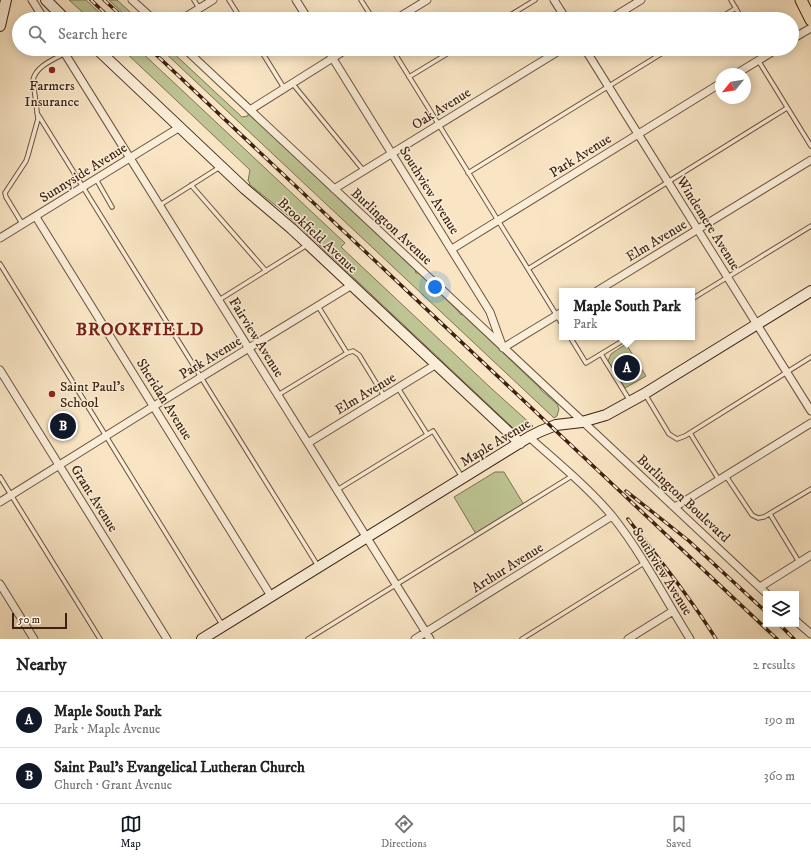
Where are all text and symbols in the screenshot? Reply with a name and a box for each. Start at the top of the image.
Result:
search box [12,12,799,56]
icon: search [26,23,48,45]
text: Search here [58,25,127,44]
marker: Farmers Insurance [47,65,57,75]
north arrow [715,68,751,104]
place label: Farmers Insurance [25,77,80,111]
street label: Oak Avenue [409,84,475,134]
street label: Park Avenue [546,130,615,182]
street label: Sunnyside Avenue [36,139,131,207]
street label: Southview Avenue [395,143,464,238]
street label: Windemere Avenue [672,172,744,274]
street label: Burlington Avenue [347,184,436,269]
street label: Brookfield Avenue [274,194,361,277]
street label: Elm Avenue [623,216,690,266]
your location [425,277,445,297]
popup [559,288,695,340]
street label: Fairview Avenue [224,294,288,381]
text: Maple South Park [573,297,681,316]
text: Park [573,316,597,332]
district label: BROOKFIELD [76,319,204,341]
street label: Park Avenue [176,332,245,383]
pin: A [614,353,640,383]
street label: Sheridan Avenue [132,355,196,444]
street label: Elm Avenue [332,369,399,419]
place label: Saint Paul's School [60,378,125,412]
marker: Saint Paul's School [47,389,57,399]
pin: B [50,411,76,441]
street label: Maple Avenue [457,415,534,471]
street label: Burlington Boulevard [633,451,734,547]
street label: Grant Avenue [66,462,122,536]
street label: Southview Avenue [628,524,697,619]
street label: Arthur Avenue [468,539,547,597]
map controls [763,591,799,627]
button: layers [763,591,799,627]
scale bar [12,611,67,630]
text: 50 m [18,613,40,627]
text: Nearby [16,654,66,676]
text: 2 results [753,657,795,673]
text: Maple South Park [54,702,162,721]
text: A [25,712,33,728]
text: 190 m [764,712,795,728]
text: Park · Maple Avenue [54,721,160,737]
text: Saint Paul's Evangelical Lutheran Church [54,758,305,777]
text: B [25,768,33,784]
text: 360 m [764,768,795,784]
text: Church · Grant Avenue [54,777,172,793]
tab: Map [120,813,142,851]
tab: Directions [381,813,427,851]
tab: Saved [666,813,691,851]

